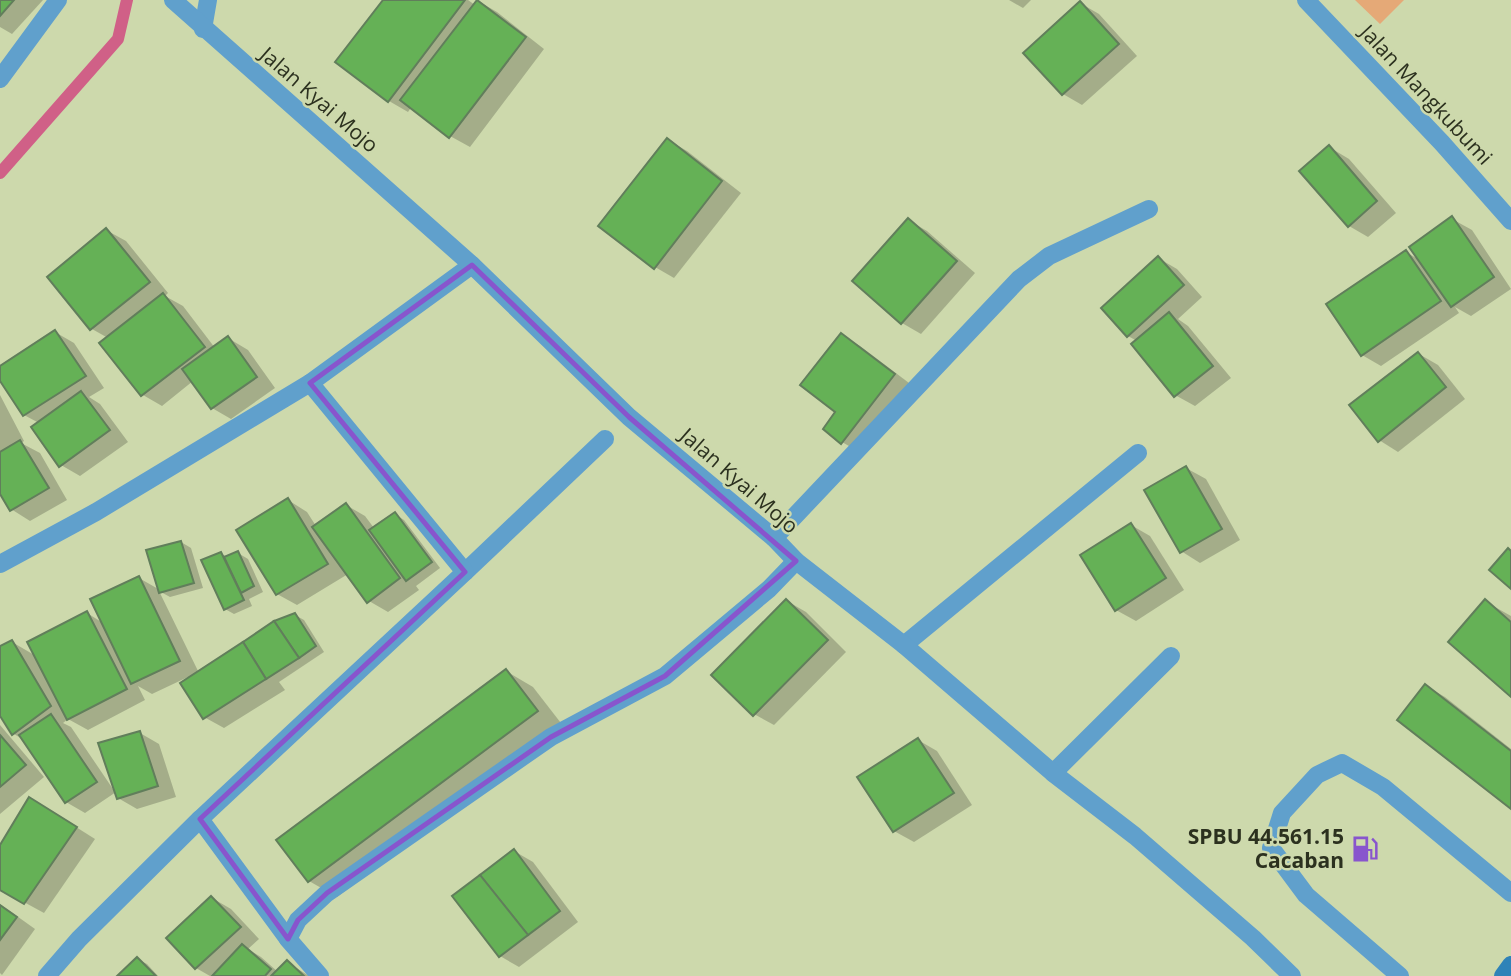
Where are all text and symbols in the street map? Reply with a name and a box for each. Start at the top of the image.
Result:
street label: Jalan Mangkubumi [1353,17,1499,170]
street label: Jalan Kyai Mojo [253,39,385,158]
street label: Jalan Kyai Mojo [673,420,805,539]
place label: SPBU 44.561.15 Cacaban [1188,822,1344,874]
fuel station icon: SPBU 44.561.15 Cacaban [1350,834,1380,864]

